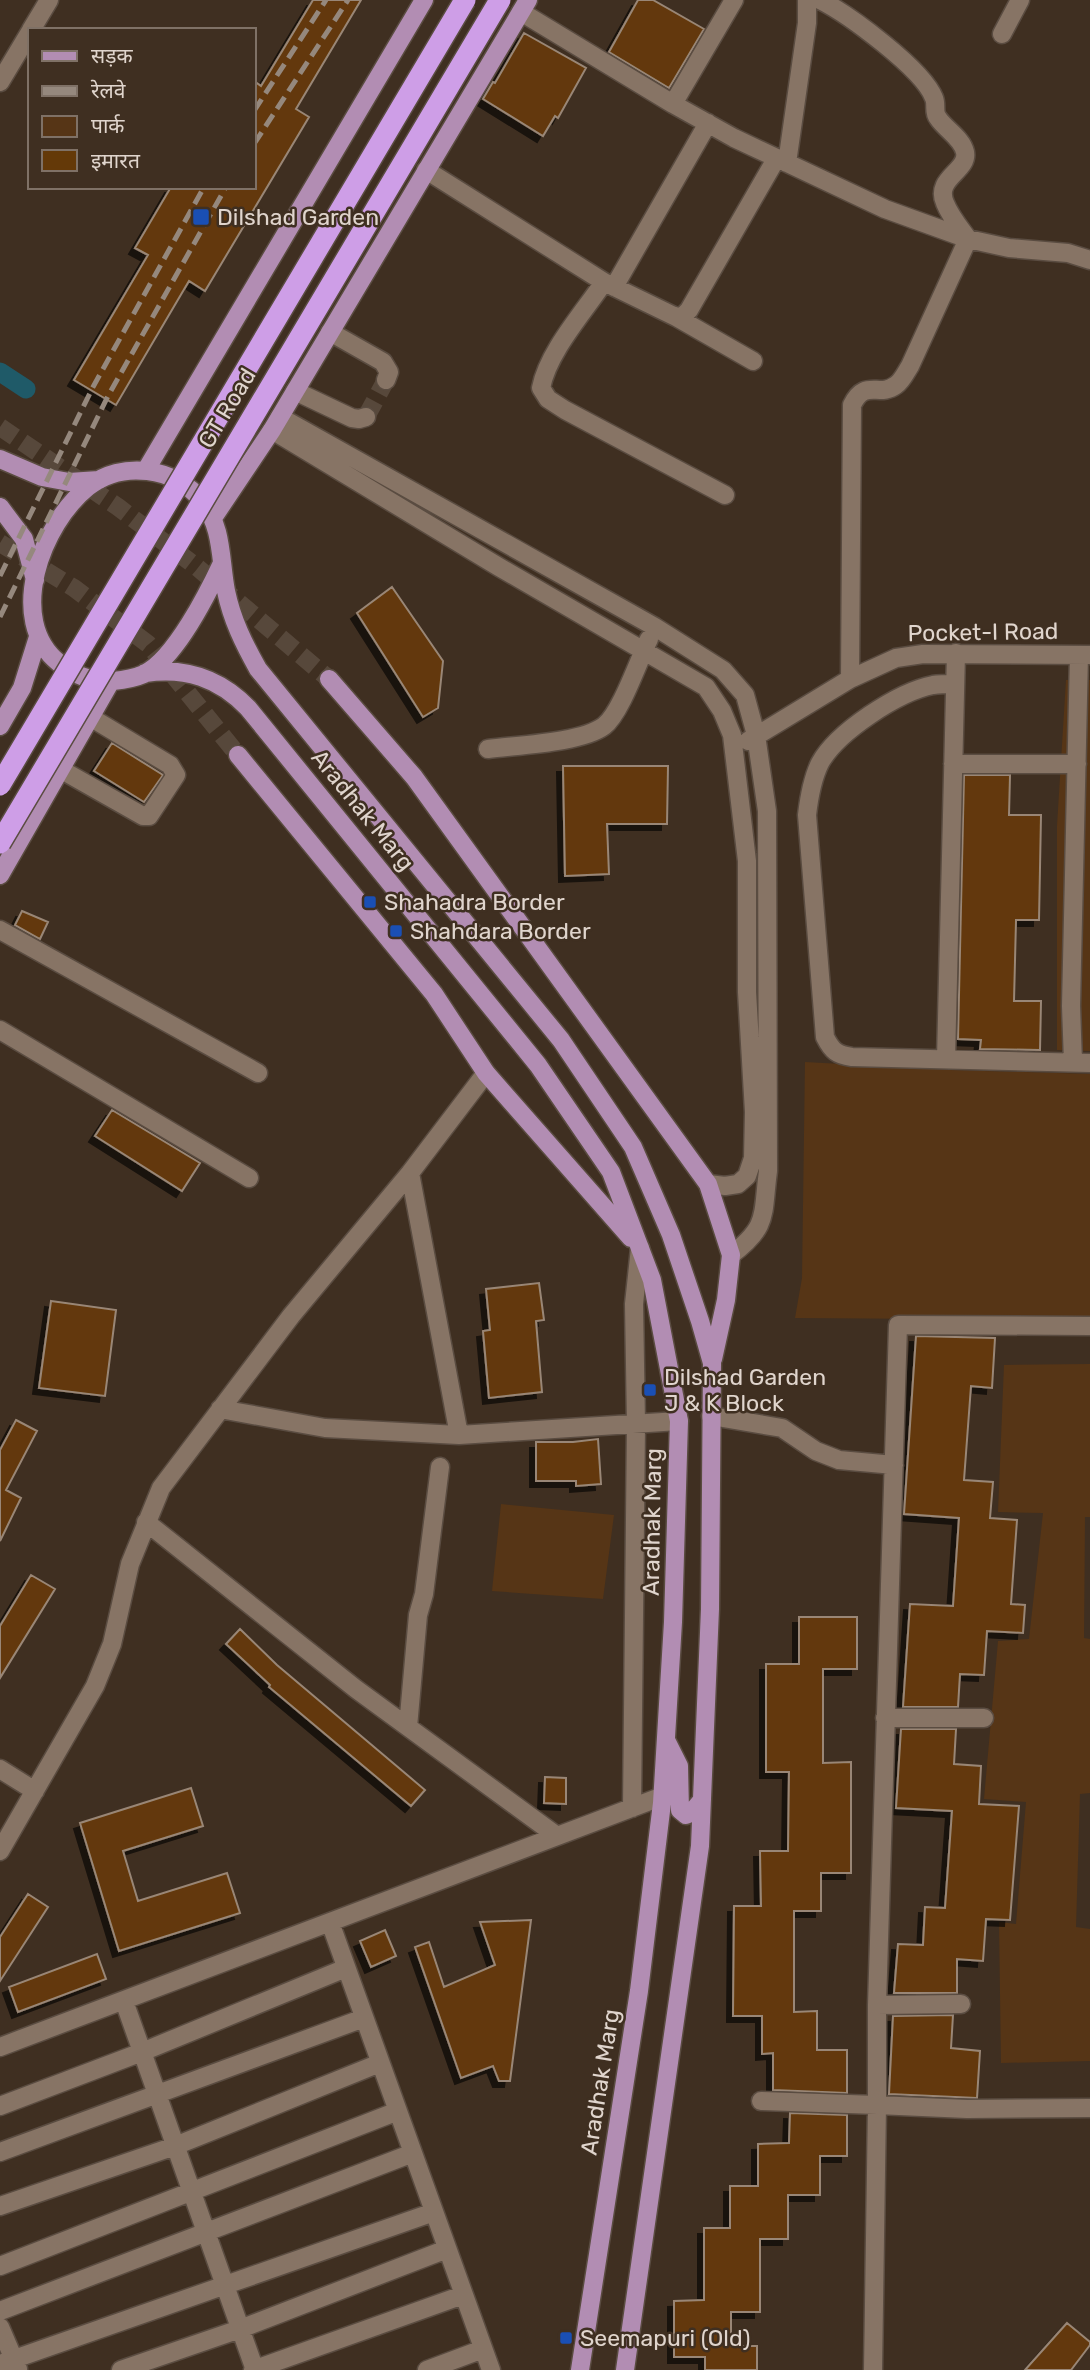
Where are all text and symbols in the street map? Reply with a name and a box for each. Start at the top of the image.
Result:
legend [28,28,256,189]
text: सड़क [91,43,133,68]
text: रेलवे [90,78,126,103]
text: पार्क [91,113,125,138]
text: इमारत [91,148,141,173]
place label: Dilshad Garden [217,203,379,231]
marker: Dilshad Garden [191,207,211,227]
street label: GT Road [192,363,262,453]
street label: Pocket-I Road [907,617,1059,647]
street label: Aradhak Marg [306,744,420,876]
place label: Shahadra Border [384,888,565,916]
marker: Shahadra Border [362,894,378,910]
place label: Shahdara Border [410,917,591,945]
marker: Shahdara Border [388,923,404,939]
place label: Dilshad Garden J & K Block [664,1363,826,1417]
marker: Dilshad Garden J & K Block [642,1382,658,1398]
street label: Aradhak Marg [637,1448,667,1596]
street label: Aradhak Marg [575,2007,625,2157]
place label: Seemapuri (Old) [580,2324,750,2352]
marker: Seemapuri (Old) [558,2330,574,2346]

